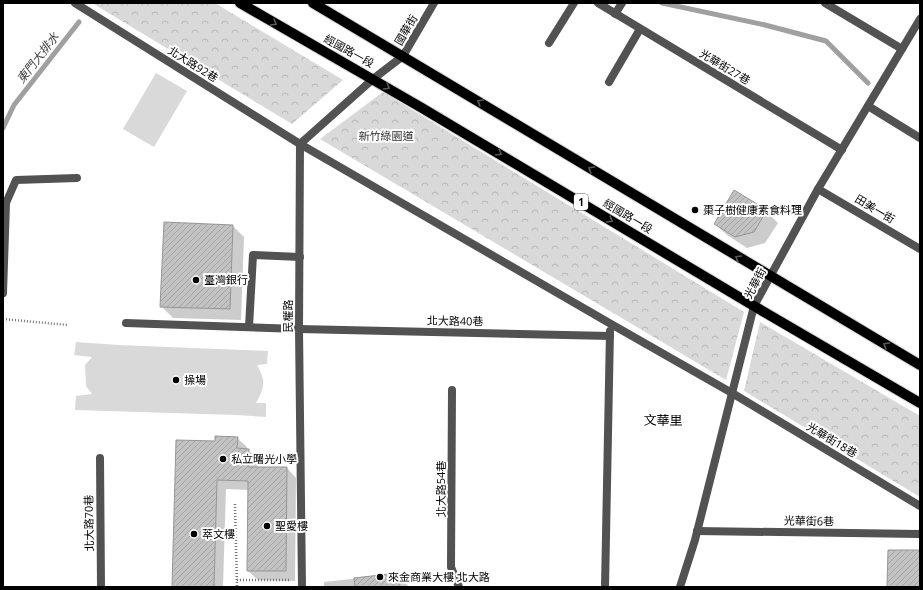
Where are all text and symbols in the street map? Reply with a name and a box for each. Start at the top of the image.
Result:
street label: 國華街 [391,12,420,48]
one-way arrow [270,18,277,25]
water label: 東門大排水 [12,28,63,87]
street label: 經國路一段 [322,31,377,70]
street label: 北大路92巷 [165,42,221,85]
street label: 光華街27巷 [697,46,753,88]
one-way arrow [383,82,390,90]
one-way arrow [477,100,484,107]
park label: 新竹綠園道 [359,128,414,143]
one-way arrow [495,149,502,156]
one-way arrow [588,167,595,174]
street label: 田美一街 [853,191,898,226]
road number: 1 [574,194,588,210]
street label: 經國路一段 [601,195,656,236]
place label: 棗子樹健康素食料理 [703,202,802,217]
marker: 棗子樹健康素食料理 [690,205,700,215]
one-way arrow [606,215,613,222]
one-way arrow [735,255,742,262]
street label: 光華街 [740,265,769,301]
place label: 臺灣銀行 [204,272,248,287]
marker: 臺灣銀行 [191,275,201,285]
street label: 民權路 [280,300,295,333]
street label: 北大路40巷 [427,313,483,328]
one-way arrow [883,343,890,350]
place label: 操場 [184,372,206,387]
marker: 操場 [171,375,181,385]
district label: 文華里 [643,411,683,429]
street label: 光華街18巷 [804,419,860,461]
place label: 私立曙光小學 [231,451,297,466]
marker: 私立曙光小學 [218,454,228,464]
street label: 北大路54巷 [433,461,448,517]
street label: 北大路70巷 [81,495,96,551]
street label: 光華街6巷 [784,513,834,528]
place label: 聖愛樓 [275,518,308,533]
marker: 聖愛樓 [262,521,272,531]
place label: 萃文樓 [202,526,235,541]
marker: 萃文樓 [189,529,199,539]
place label: 來金商業大樓 北大路 [388,569,490,584]
marker: 來金商業大樓 北大路 [375,572,385,582]

